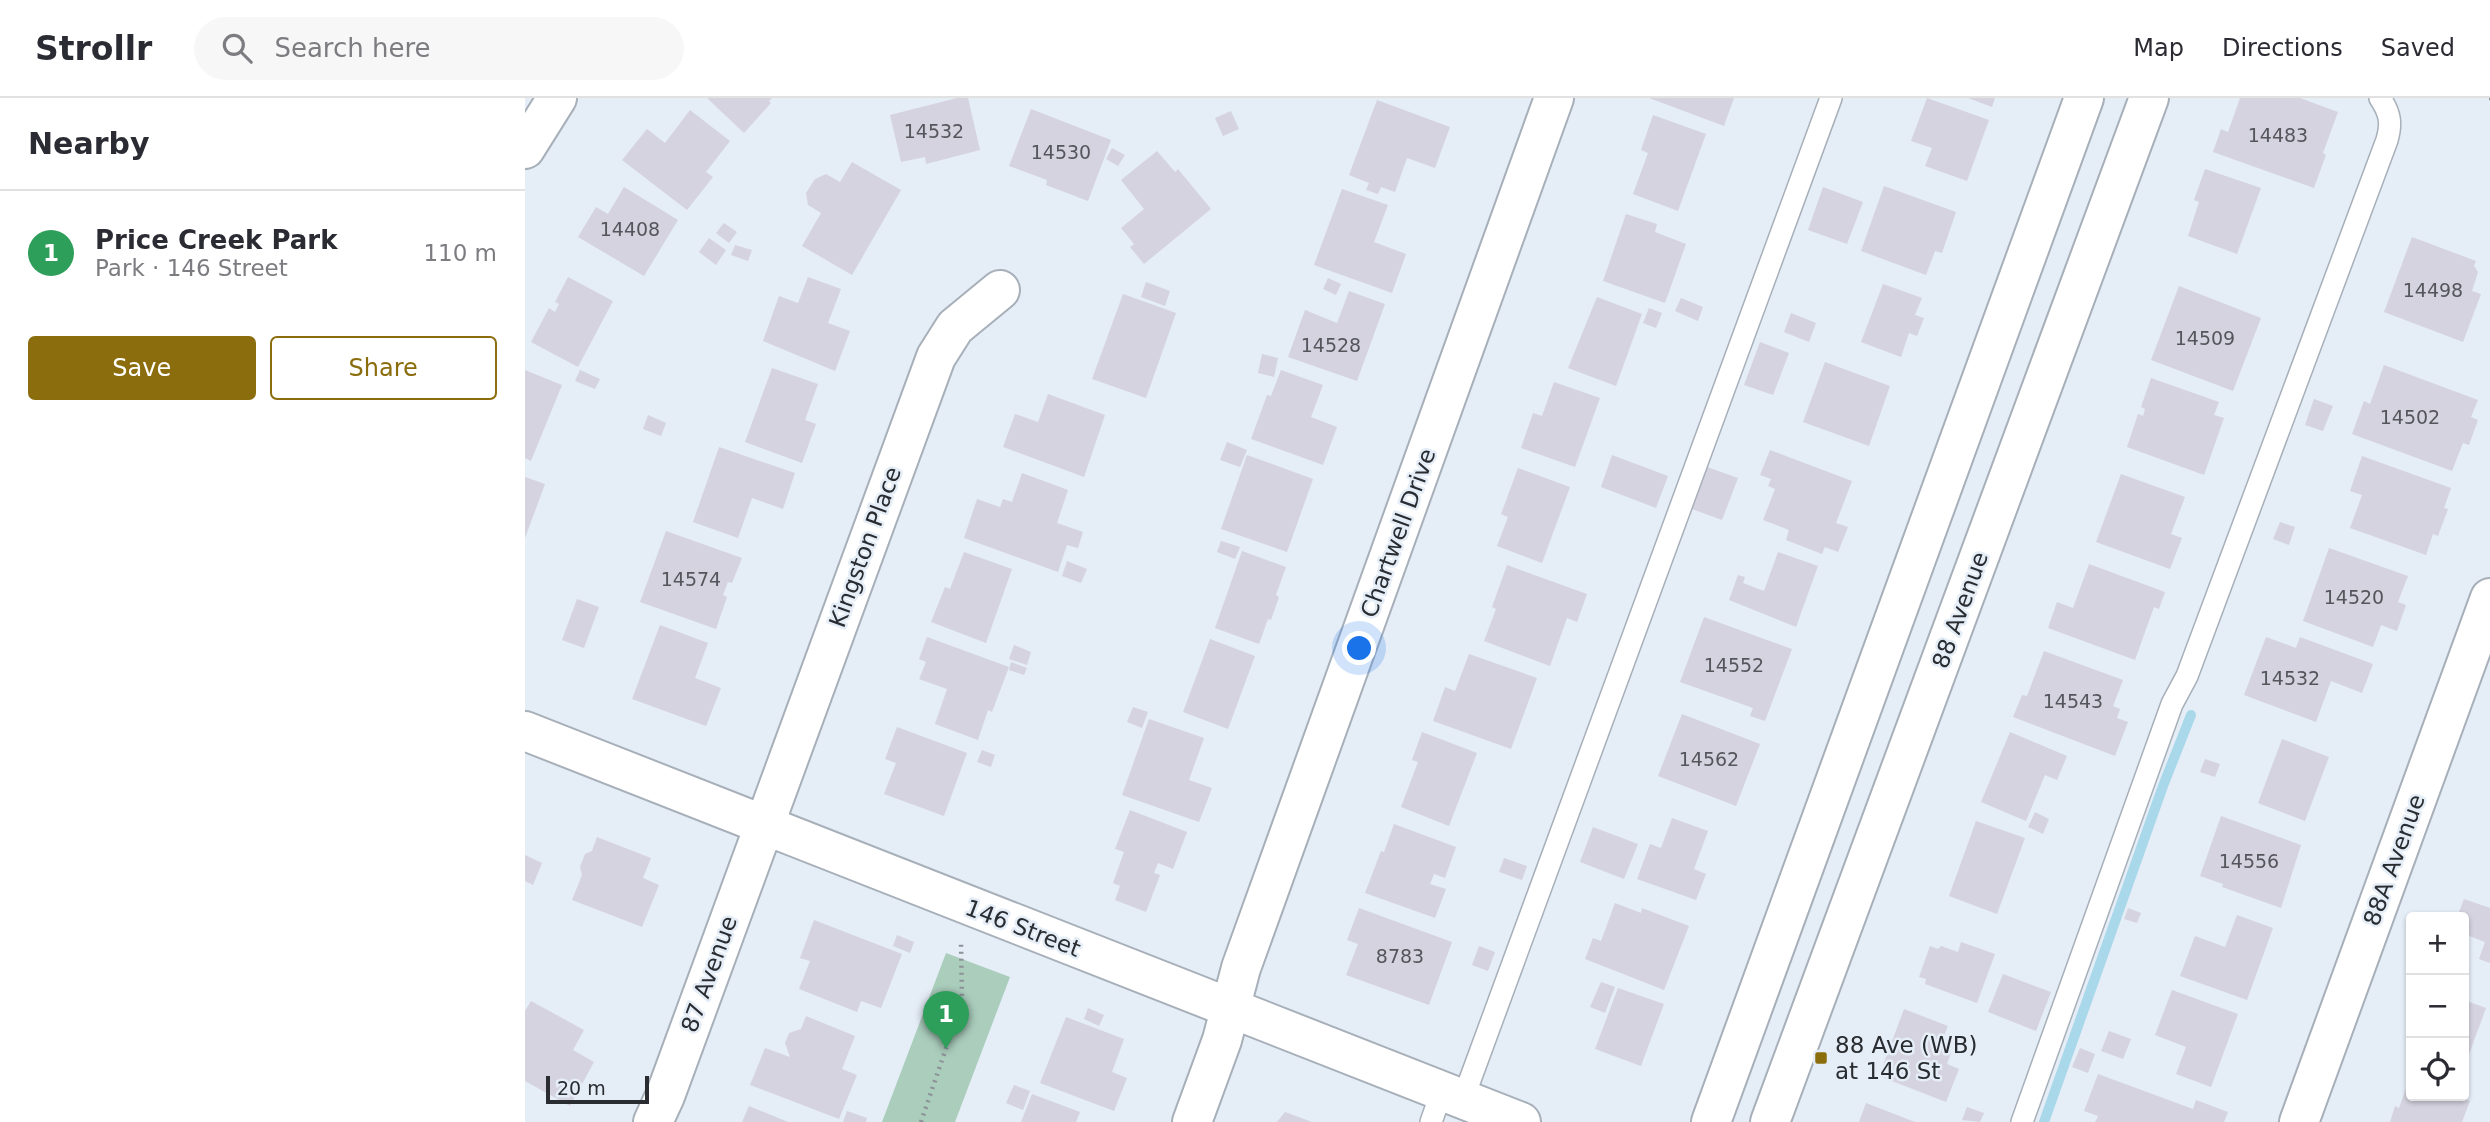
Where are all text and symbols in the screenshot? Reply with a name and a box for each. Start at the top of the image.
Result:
search box [194,17,684,80]
text: Strollr [35,29,152,68]
icon: search [218,29,256,67]
text: Search here [274,33,431,63]
text: Map [2133,34,2184,62]
text: Directions [2222,34,2343,62]
text: Saved [2381,34,2455,62]
house number: 14532 [904,120,964,142]
house number: 14483 [2248,124,2308,146]
text: Nearby [28,126,150,161]
house number: 14530 [1031,141,1091,163]
house number: 14408 [600,218,660,240]
text: Price Creek Park [95,225,337,255]
text: 1 [43,240,59,266]
text: 110 m [423,240,497,266]
text: Park · 146 Street [95,255,288,281]
house number: 14498 [2403,279,2463,301]
house number: 14509 [2175,327,2235,349]
house number: 14528 [1301,334,1361,356]
button: Save [28,336,256,400]
button: Share [270,336,497,400]
house number: 14502 [2380,406,2440,428]
street label: Chartwell Drive [1355,445,1441,621]
street label: Kingston Place [824,463,906,631]
street label: 88 Avenue [1927,548,1993,672]
house number: 14574 [661,568,721,590]
house number: 14520 [2324,586,2384,608]
your location [1342,631,1376,665]
house number: 14552 [1704,654,1764,676]
house number: 14532 [2260,667,2320,689]
house number: 14543 [2043,690,2103,712]
house number: 14562 [1679,748,1739,770]
street label: 88A Avenue [2358,791,2430,929]
house number: 14556 [2219,850,2279,872]
street label: 146 Street [962,894,1084,962]
street label: 87 Avenue [676,912,742,1036]
map controls [2406,912,2469,1101]
button: + [2406,912,2469,975]
house number: 8783 [1376,945,1424,967]
button: − [2406,975,2469,1038]
pin: 1 [923,991,969,1049]
place label: 88 Ave (WB) at 146 St [1835,1032,1978,1084]
button: locate [2406,1038,2469,1101]
marker: 88 Ave (WB) at 146 St [1813,1050,1829,1066]
scale bar [546,1073,649,1105]
text: 20 m [557,1077,606,1099]

